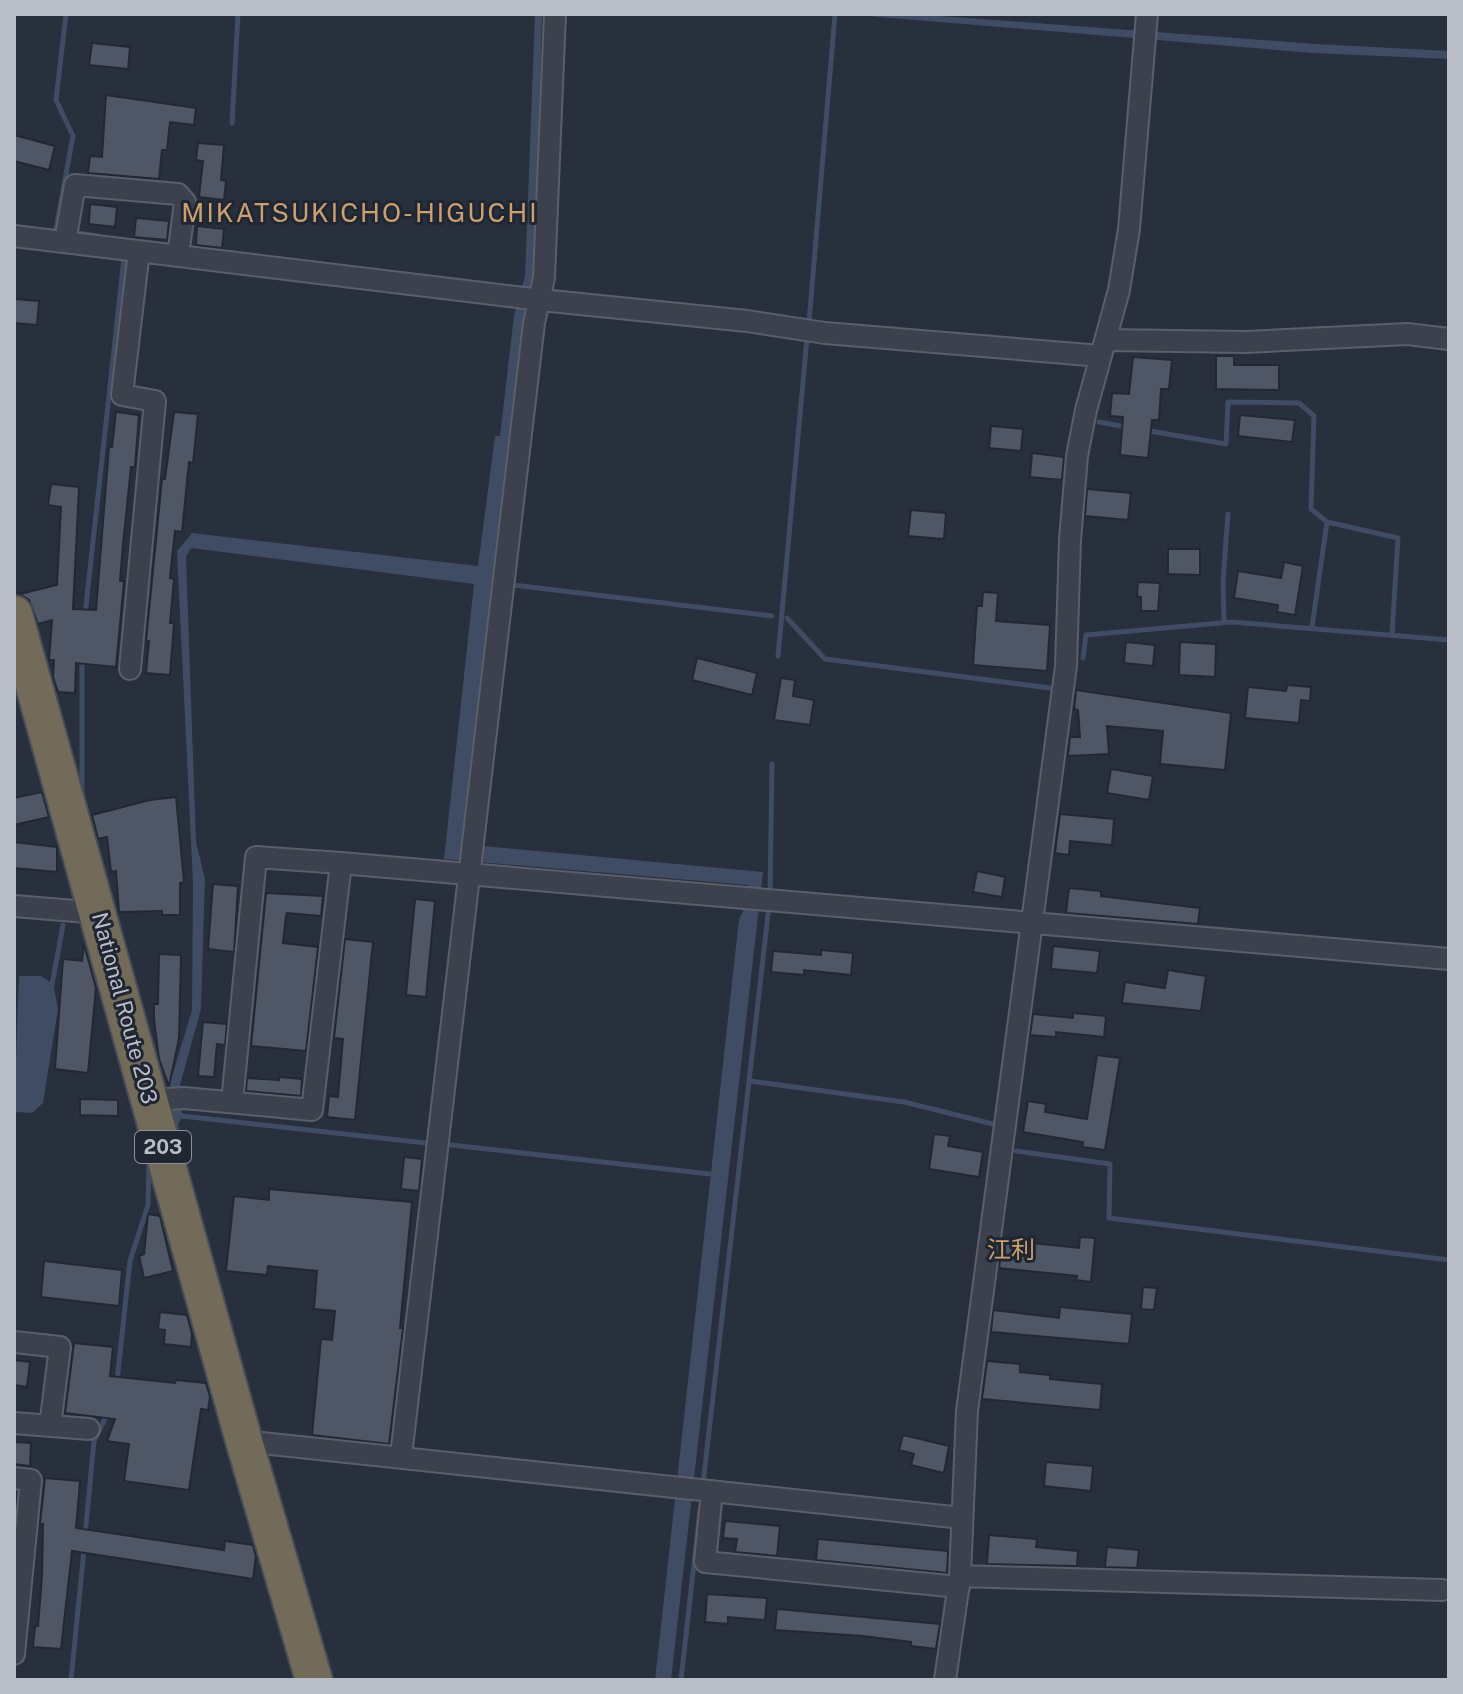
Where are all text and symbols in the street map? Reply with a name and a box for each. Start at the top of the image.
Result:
district label: MIKATSUKICHO-HIGUCHI [181,197,539,228]
street label: National Route 203 [87,909,163,1107]
road number: 203 [135,1131,191,1163]
district label: 江利 [987,1235,1035,1263]

